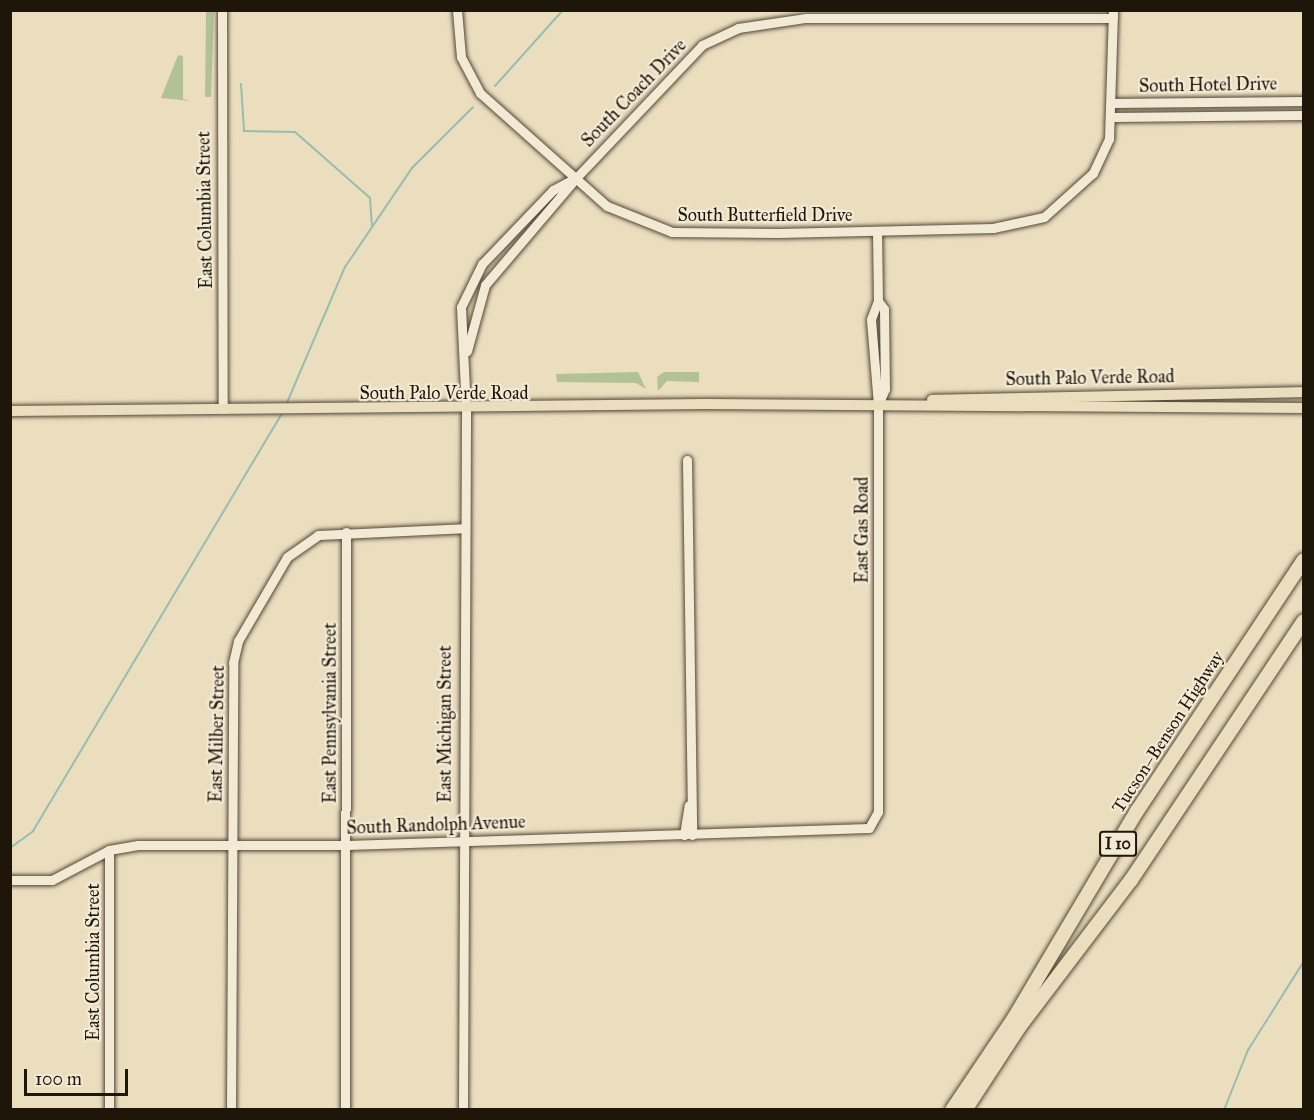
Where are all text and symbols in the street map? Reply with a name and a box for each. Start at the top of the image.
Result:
street label: South Coach Drive [577,35,691,151]
street label: South Hotel Drive [1139,73,1277,97]
street label: East Columbia Street [193,131,217,289]
street label: South Butterfield Drive [677,204,853,226]
street label: South Palo Verde Road [1005,366,1175,390]
street label: South Palo Verde Road [359,382,529,404]
street label: East Gas Road [851,477,873,583]
street label: East Pennsylvania Street [319,623,341,803]
street label: East Michigan Street [434,645,456,803]
street label: Tucson–Benson Highway [1107,647,1229,817]
street label: East Milber Street [205,665,229,803]
street label: South Randolph Avenue [346,811,526,839]
road number: I 10 [1098,831,1138,857]
street label: East Columbia Street [82,883,104,1041]
scale bar [27,1057,130,1095]
text: 100 m [35,1068,82,1090]

